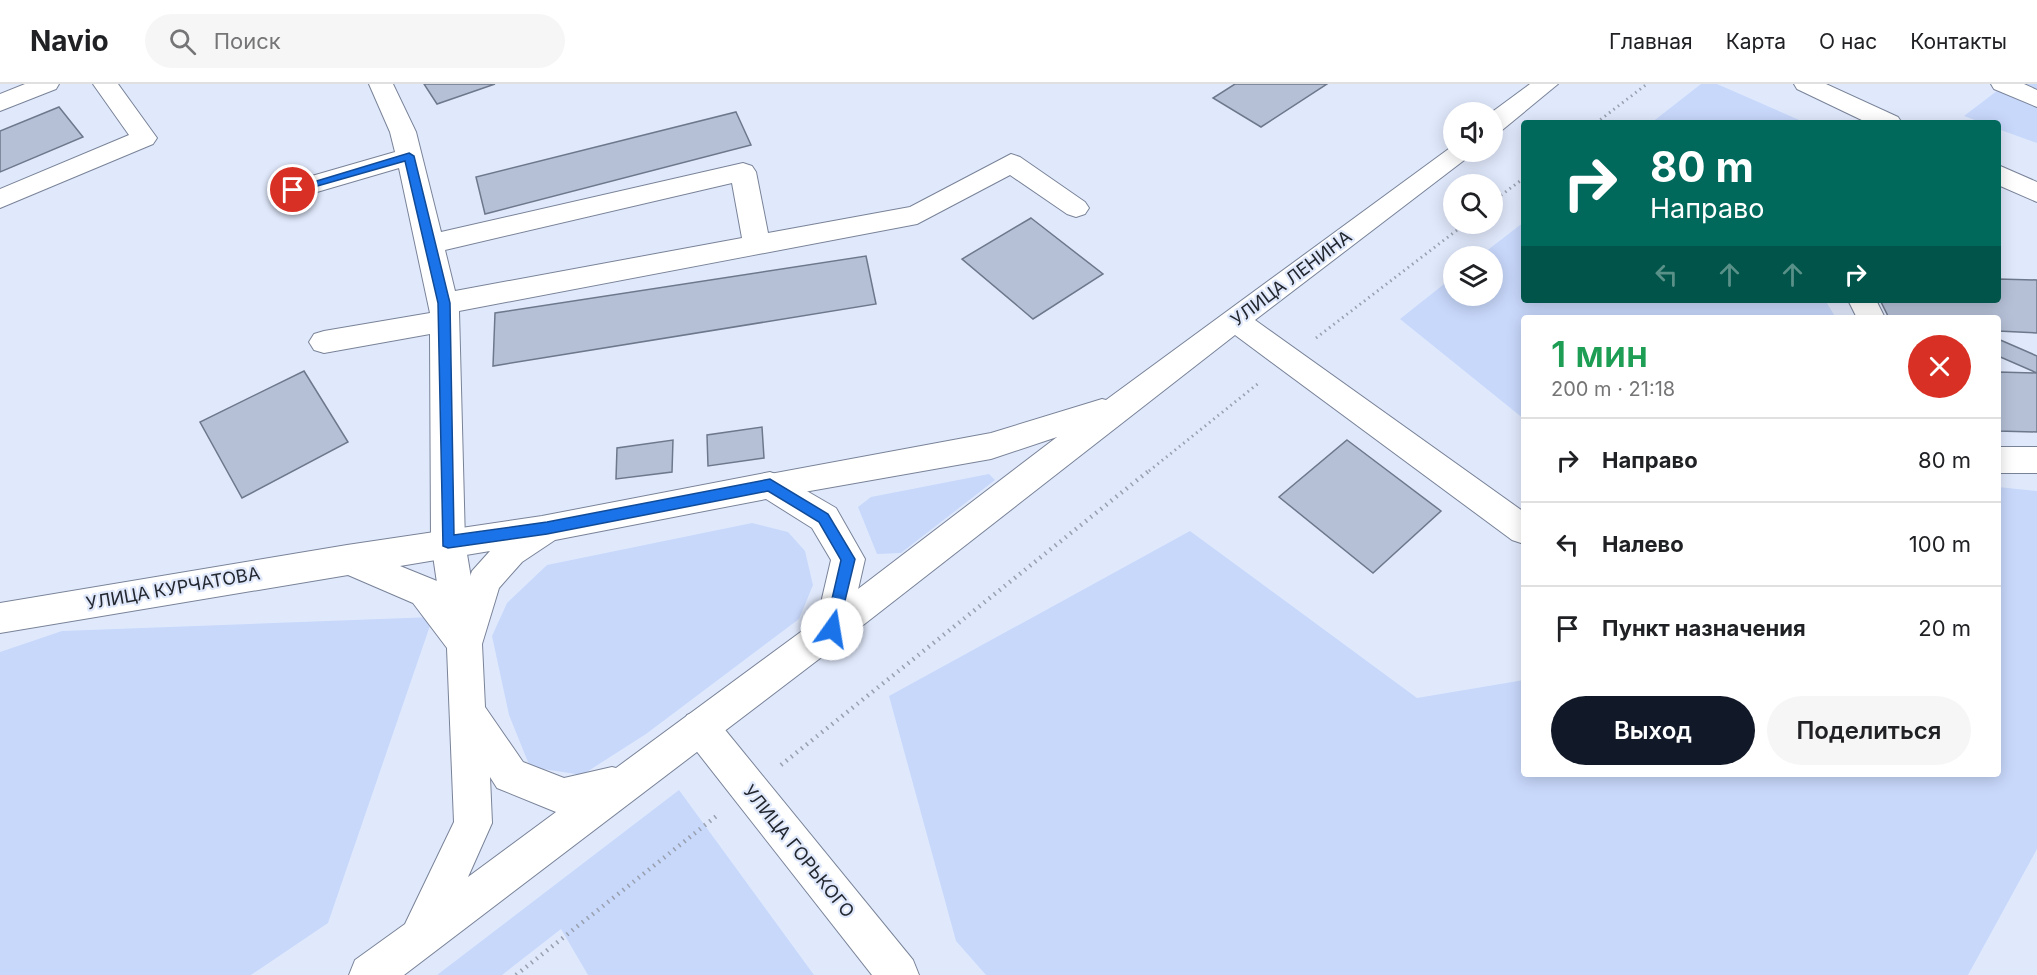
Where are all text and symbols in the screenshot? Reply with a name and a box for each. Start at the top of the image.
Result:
search box [145,14,565,68]
text: Navio [30,24,109,58]
icon: search [166,25,199,58]
text: Поиск [214,28,281,54]
text: Главная [1609,29,1693,54]
text: Карта [1726,29,1786,54]
text: О нас [1819,29,1877,54]
text: Контакты [1910,29,2007,54]
map controls [1443,102,1503,306]
button: sound [1443,102,1503,162]
text: 80 m [1650,141,1754,192]
icon: right [1551,144,1629,222]
pin [267,164,318,215]
icon: arrive [276,173,309,206]
button: search [1443,174,1503,234]
text: Направо [1650,192,1765,225]
street label: УЛИЦА ЛЕНИНА [1226,226,1356,330]
button: layers [1443,246,1503,306]
icon: left [1650,258,1683,291]
icon: ahead [1713,258,1746,291]
icon: ahead [1776,258,1809,291]
icon: right [1839,258,1872,291]
text: 1 мин [1551,332,1648,376]
button: close [1908,335,1971,398]
text: 200 m · 21:18 [1551,377,1675,401]
icon: right [1551,444,1584,477]
text: Направо [1602,447,1698,473]
text: 80 m [1918,447,1971,473]
icon: left [1551,528,1584,561]
text: Налево [1602,531,1684,557]
text: 100 m [1909,531,1971,557]
street label: УЛИЦА КУРЧАТОВА [84,562,262,614]
position arrow [800,597,864,661]
icon: arrive [1551,612,1584,645]
text: Пункт назначения [1602,615,1806,641]
text: 20 m [1918,615,1971,641]
button: Выход [1551,696,1755,765]
button: Поделиться [1767,696,1971,765]
street label: УЛИЦА ГОРЬКОГО [739,780,859,922]

